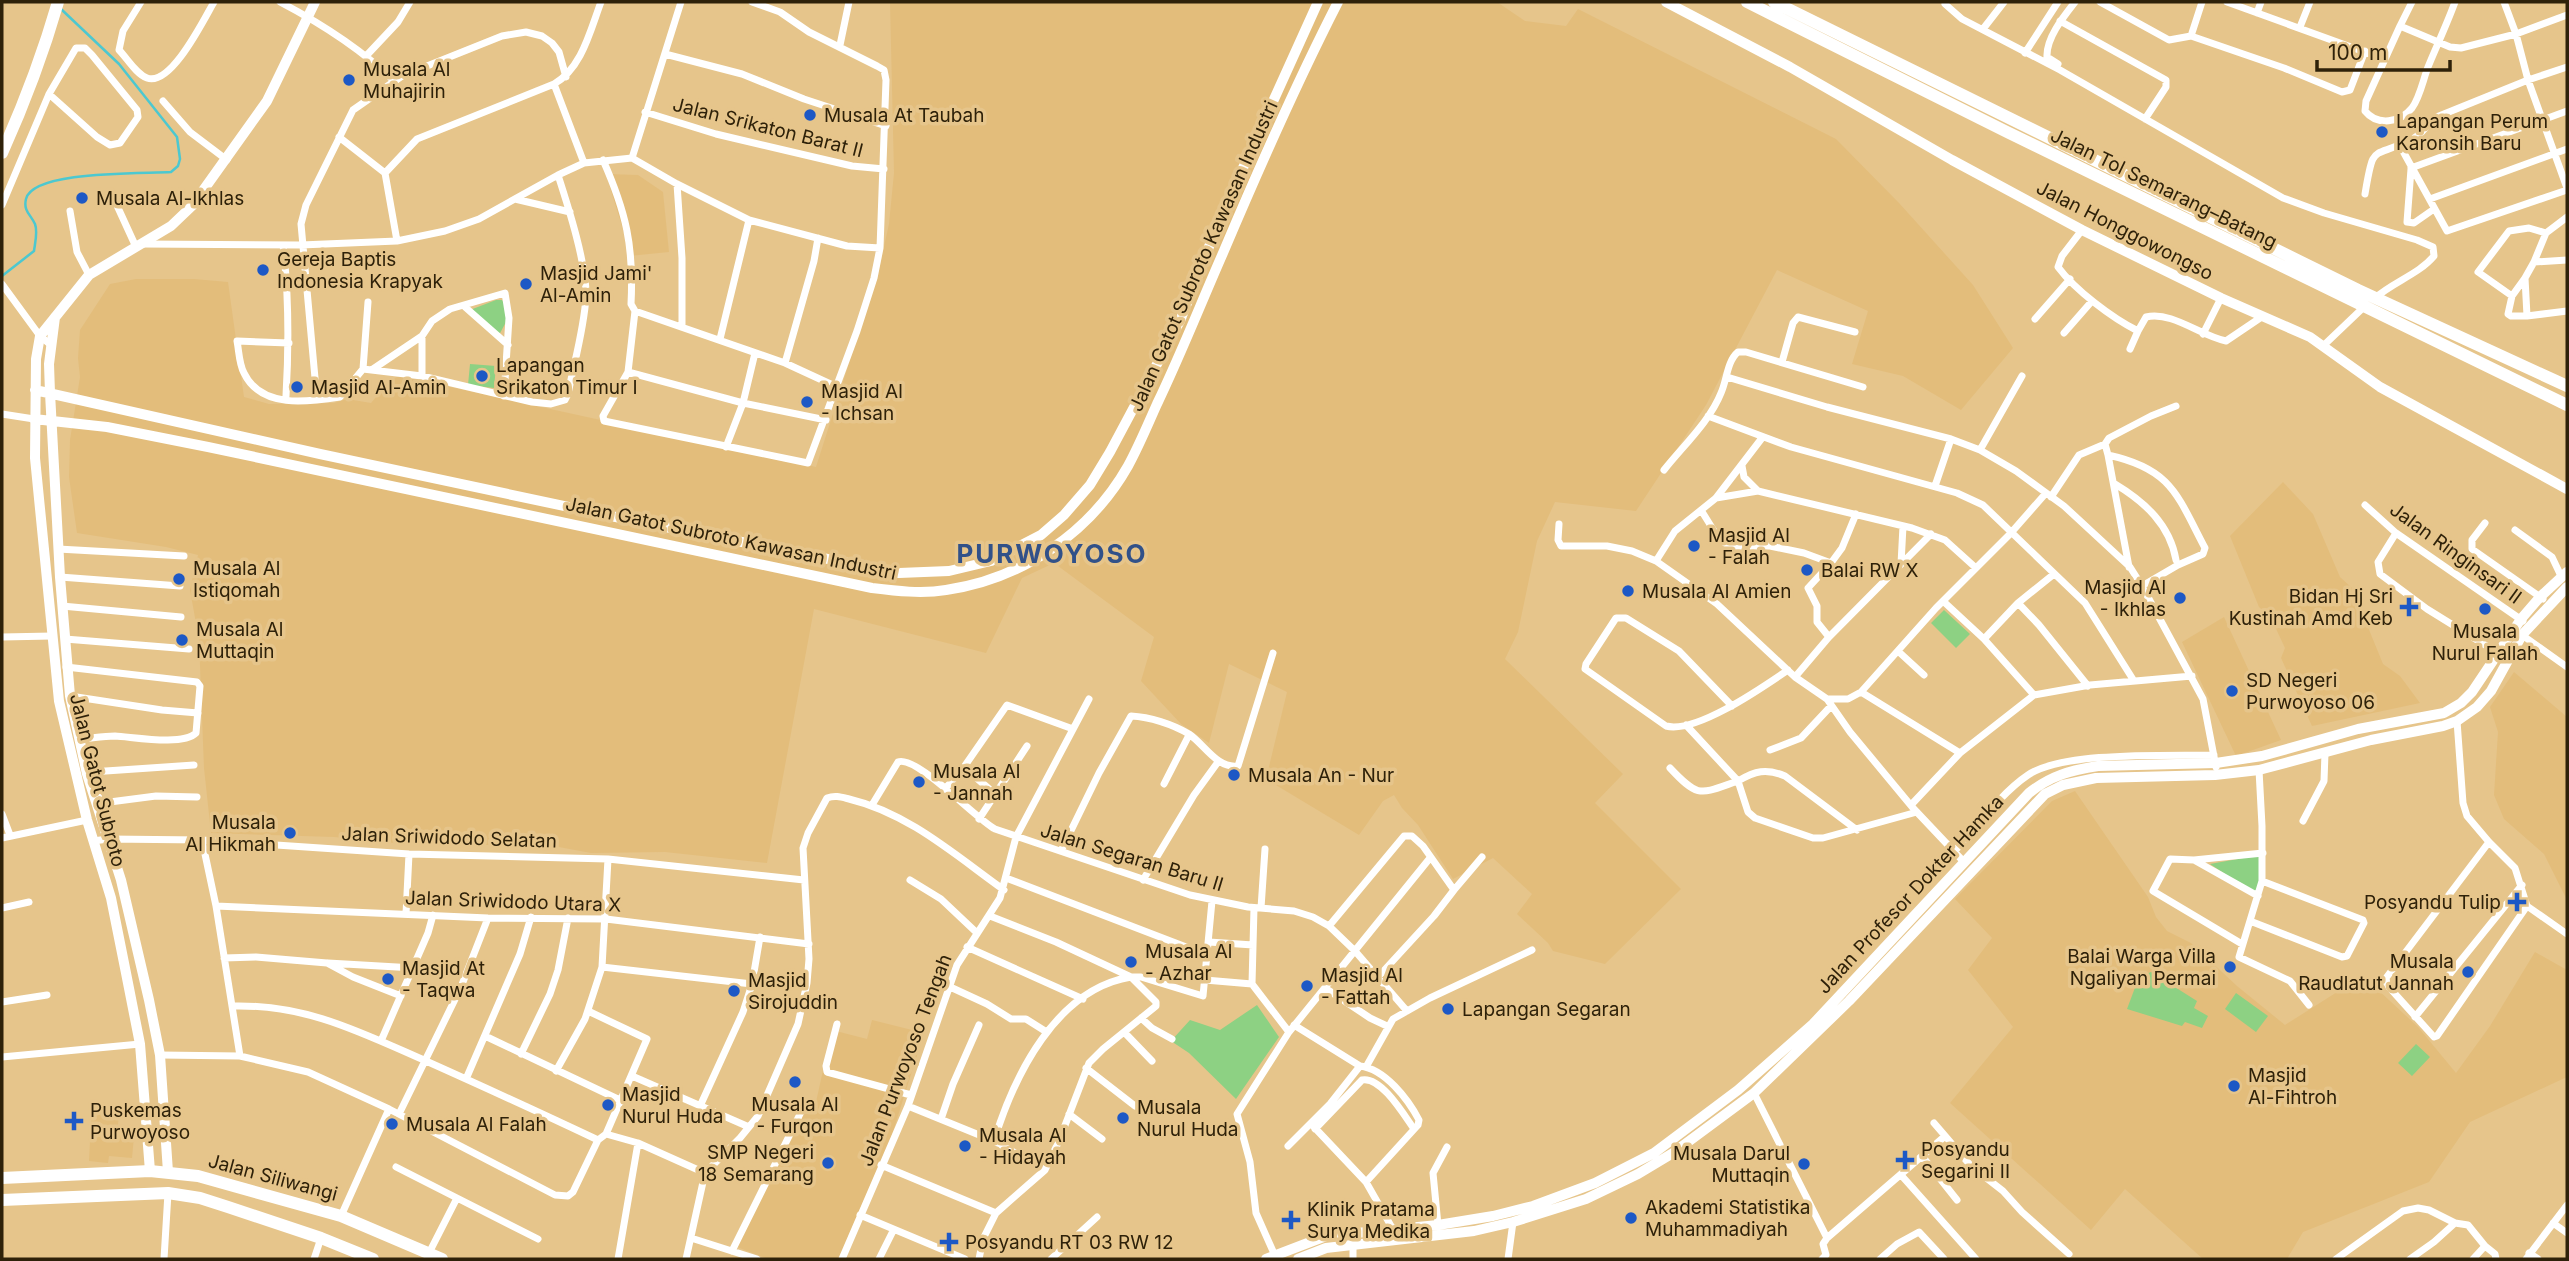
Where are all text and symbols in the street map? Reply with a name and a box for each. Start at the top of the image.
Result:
scale bar [2317,28,2450,72]
text: 100 m [2328,40,2387,65]
place label: Musala Al Muhajirin [363,58,450,103]
marker: Musala Al Muhajirin [341,72,357,88]
street label: Jalan Srikaton Barat II [670,93,865,162]
street label: Jalan Gatot Subroto Kawasan Industri [1124,97,1283,415]
place label: Musala At Taubah [824,104,985,127]
marker: Musala At Taubah [802,107,818,123]
place label: Lapangan Perum Karonsih Baru [2396,110,2548,155]
street label: Jalan Tol Semarang–Batang [2047,123,2281,253]
marker: Lapangan Perum Karonsih Baru [2374,124,2390,140]
street label: Jalan Honggowongso [2033,176,2217,285]
place label: Musala Al-Ikhlas [96,187,244,210]
marker: Musala Al-Ikhlas [74,190,90,206]
place label: Gereja Baptis Indonesia Krapyak [277,248,443,293]
marker: Gereja Baptis Indonesia Krapyak [255,262,271,278]
place label: Masjid Jami' Al-Amin [540,262,653,307]
marker: Masjid Jami' Al-Amin [518,276,534,292]
place label: Lapangan Srikaton Timur I [496,354,638,399]
marker: Lapangan Srikaton Timur I [474,368,490,384]
place label: Masjid Al-Amin [311,376,446,399]
marker: Masjid Al-Amin [289,379,305,395]
place label: Masjid Al - Ichsan [821,380,903,425]
marker: Masjid Al - Ichsan [799,394,815,410]
street label: Jalan Gatot Subroto Kawasan Industri [563,492,898,585]
street label: Jalan Ringinsari II [2385,498,2526,609]
place label: Masjid Al - Falah [1708,524,1790,569]
district label: PURWOYOSO [956,538,1148,569]
marker: Masjid Al - Falah [1686,538,1702,554]
place label: Musala Al Istiqomah [193,557,281,602]
place label: Balai RW X [1821,559,1919,582]
marker: Balai RW X [1799,562,1815,578]
marker: Musala Al Istiqomah [171,571,187,587]
place label: Masjid Al - Ikhlas [2084,576,2166,621]
place label: Musala Al Amien [1642,580,1791,603]
marker: Musala Al Amien [1620,583,1636,599]
place label: Bidan Hj Sri Kustinah Amd Keb [2229,585,2393,630]
marker: Masjid Al - Ikhlas [2172,590,2188,606]
marker: Bidan Hj Sri Kustinah Amd Keb [2399,597,2419,617]
marker: Musala Nurul Fallah [2477,601,2493,617]
place label: Musala Al Muttaqin [196,618,283,663]
place label: Musala Nurul Fallah [2432,620,2538,665]
marker: Musala Al Muttaqin [174,632,190,648]
place label: SD Negeri Purwoyoso 06 [2246,669,2375,714]
marker: SD Negeri Purwoyoso 06 [2224,683,2240,699]
street label: Jalan Gatot Subroto [65,691,130,869]
place label: Musala Al - Jannah [933,760,1020,805]
place label: Musala An - Nur [1248,764,1394,787]
marker: Musala An - Nur [1226,767,1242,783]
marker: Musala Al - Jannah [911,774,927,790]
street label: Jalan Profesor Dokter Hamka [1812,790,2008,998]
place label: Musala Al Hikmah [185,811,276,856]
street label: Jalan Segaran Baru II [1037,819,1226,896]
street label: Jalan Sriwidodo Selatan [341,822,557,853]
marker: Musala Al Hikmah [282,825,298,841]
street label: Jalan Sriwidodo Utara X [404,886,622,917]
place label: Posyandu Tulip [2364,891,2501,914]
marker: Posyandu Tulip [2507,892,2527,912]
place label: Musala Al - Azhar [1145,940,1232,985]
place label: Balai Warga Villa Ngaliyan Permai [2067,945,2216,990]
place label: Musala Raudlatut Jannah [2298,950,2454,995]
street label: Jalan Purwoyoso Tengah [854,951,957,1170]
marker: Musala Al - Azhar [1123,954,1139,970]
place label: Masjid At - Taqwa [402,957,485,1002]
marker: Balai Warga Villa Ngaliyan Permai [2222,959,2238,975]
place label: Masjid Al - Fattah [1321,964,1403,1009]
marker: Musala Raudlatut Jannah [2460,964,2476,980]
place label: Masjid Sirojuddin [748,969,838,1014]
marker: Masjid At - Taqwa [380,971,396,987]
marker: Masjid Al - Fattah [1299,978,1315,994]
marker: Masjid Sirojuddin [726,983,742,999]
place label: Lapangan Segaran [1462,998,1631,1021]
marker: Lapangan Segaran [1440,1001,1456,1017]
place label: Masjid Al-Fihtroh [2248,1064,2337,1109]
marker: Musala Al - Furqon [787,1074,803,1090]
marker: Masjid Al-Fihtroh [2226,1078,2242,1094]
place label: Masjid Nurul Huda [622,1083,724,1128]
place label: Musala Al - Furqon [751,1093,839,1138]
place label: Musala Nurul Huda [1137,1096,1239,1141]
marker: Masjid Nurul Huda [600,1097,616,1113]
place label: Puskemas Purwoyoso [90,1099,190,1144]
marker: Musala Nurul Huda [1115,1110,1131,1126]
marker: Puskemas Purwoyoso [64,1111,84,1131]
place label: Musala Al Falah [406,1113,547,1136]
marker: Musala Al Falah [384,1116,400,1132]
place label: Musala Al - Hidayah [979,1124,1066,1169]
marker: Musala Al - Hidayah [957,1138,973,1154]
place label: Posyandu Segarini II [1921,1138,2010,1183]
place label: SMP Negeri 18 Semarang [698,1141,814,1186]
place label: Musala Darul Muttaqin [1673,1142,1790,1187]
street label: Jalan Siliwangi [206,1149,340,1206]
marker: Posyandu Segarini II [1895,1150,1915,1170]
marker: SMP Negeri 18 Semarang [820,1155,836,1171]
marker: Musala Darul Muttaqin [1796,1156,1812,1172]
place label: Akademi Statistika Muhammadiyah [1645,1196,1810,1241]
place label: Klinik Pratama Surya Medika [1307,1198,1435,1243]
marker: Klinik Pratama Surya Medika [1281,1210,1301,1230]
marker: Akademi Statistika Muhammadiyah [1623,1210,1639,1226]
place label: Posyandu RT 03 RW 12 [965,1231,1174,1254]
marker: Posyandu RT 03 RW 12 [939,1232,959,1252]

